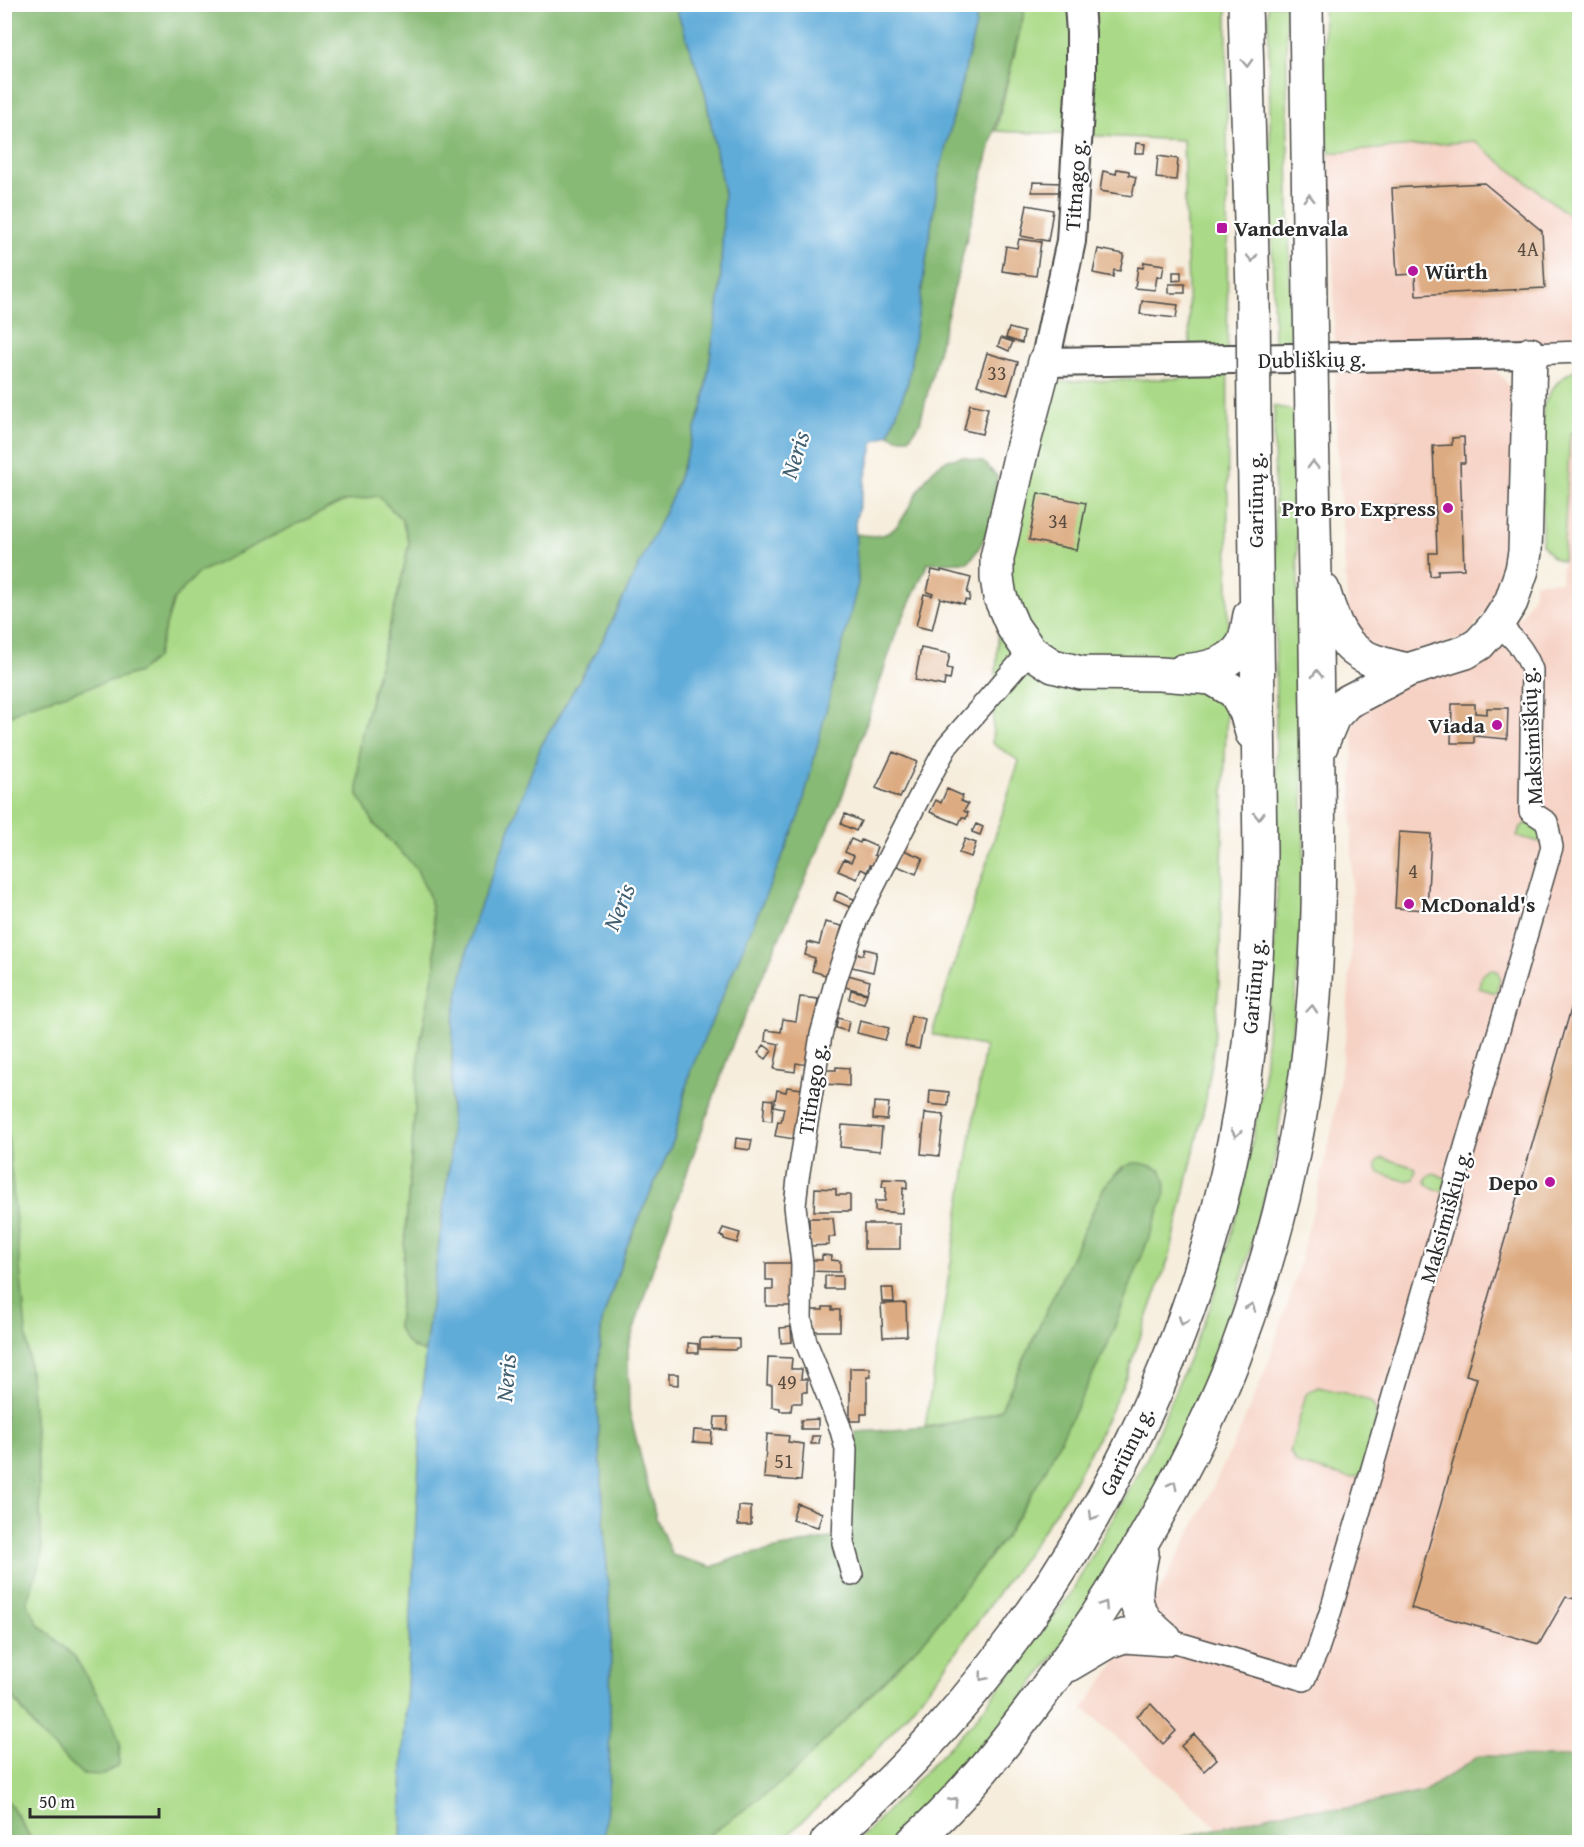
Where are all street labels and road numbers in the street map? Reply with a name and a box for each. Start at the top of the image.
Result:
street label: Titnago g. [1056,138,1094,232]
street label: Dubliškių g. [1258,342,1366,376]
street label: Gariūnų g. [1239,452,1271,548]
street label: Maksimiškių g. [1511,666,1551,806]
street label: Gariūnų g. [1233,937,1273,1035]
street label: Titnago g. [789,1041,835,1137]
street label: Maksimiškių g. [1411,1145,1479,1287]
street label: Gariūnų g. [1091,1401,1161,1501]

